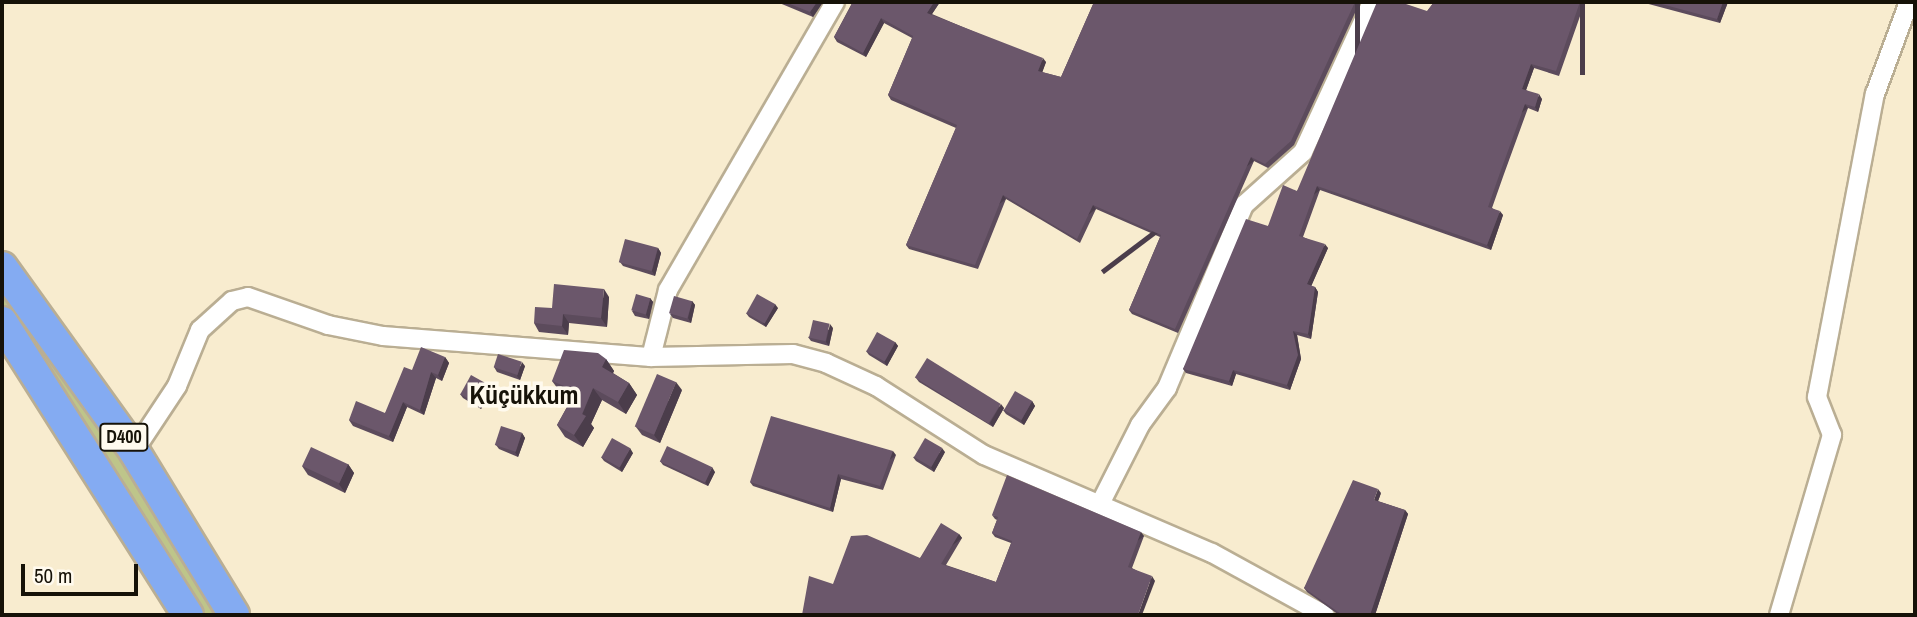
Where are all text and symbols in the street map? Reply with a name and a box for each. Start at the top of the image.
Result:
district label: Küçükkum [470,379,578,411]
road number: D400 [98,422,150,452]
scale bar [24,550,142,594]
text: 50 m [34,561,72,590]

